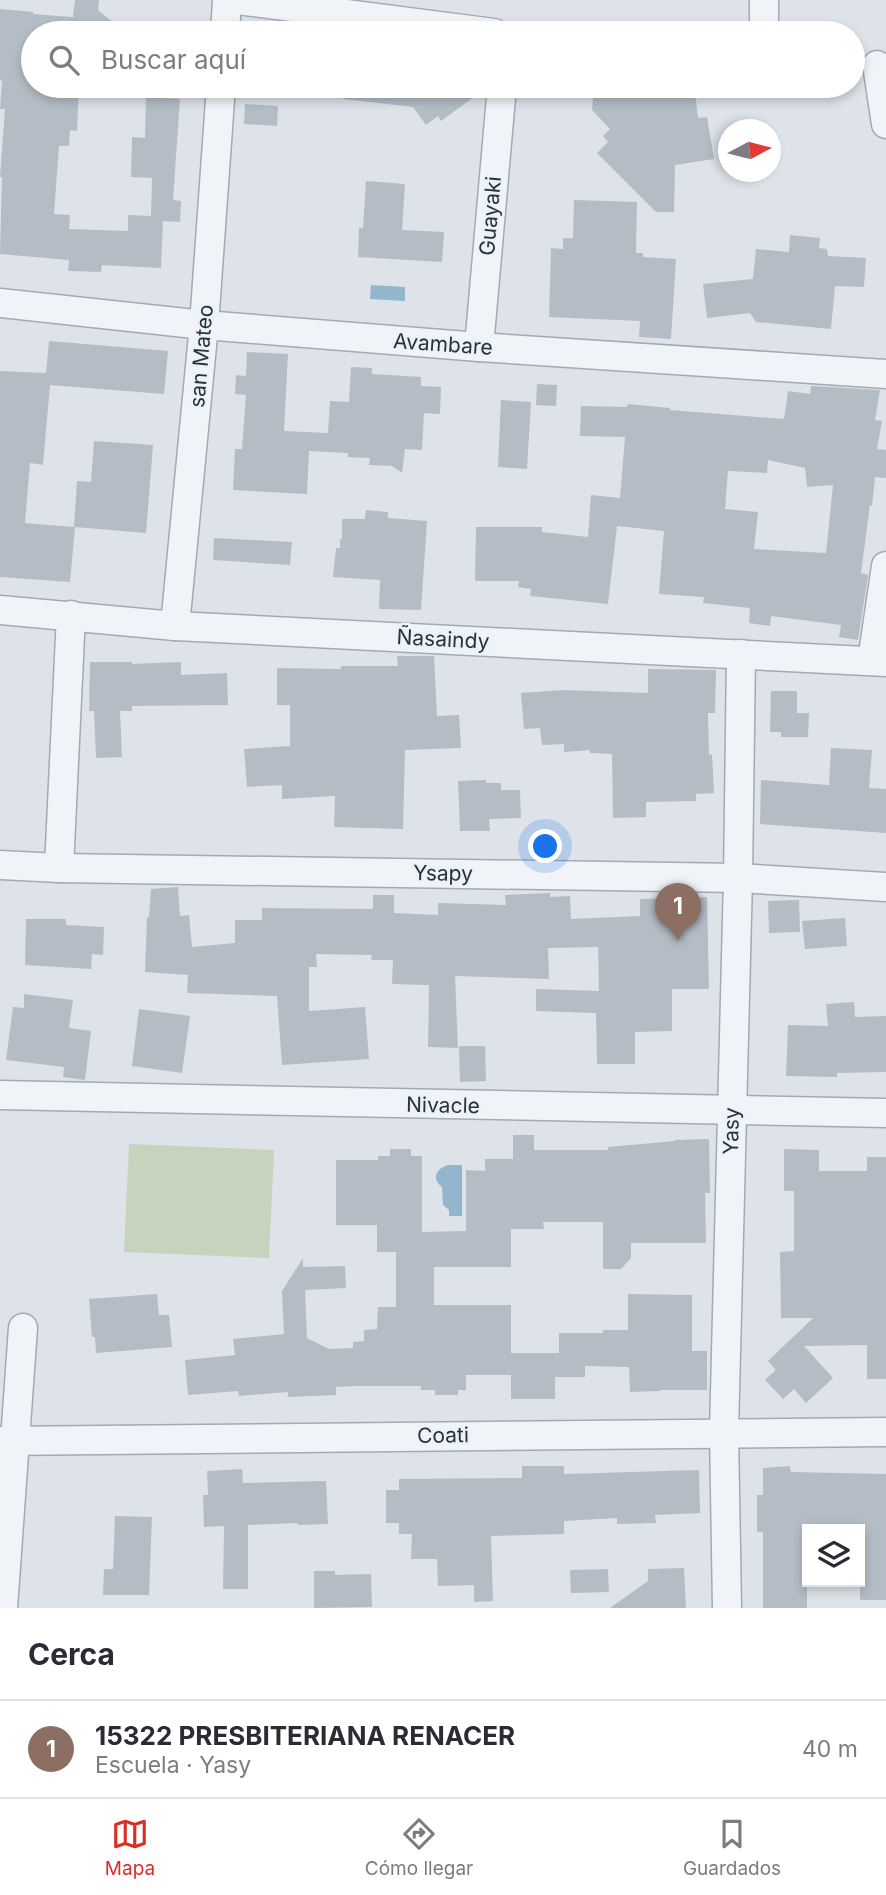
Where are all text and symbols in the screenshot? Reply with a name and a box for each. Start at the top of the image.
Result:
search box [21,21,865,98]
icon: search [45,41,83,79]
text: Buscar aquí [101,44,246,75]
north arrow [718,119,781,182]
street label: Guayaki [474,175,506,257]
street label: san Mateo [184,303,218,409]
street label: Avambare [392,328,494,360]
street label: Ñasaindy [396,623,490,654]
your location [528,829,562,863]
street label: Ysapy [413,860,473,886]
pin: 1 [655,883,701,941]
street label: Nivacle [406,1092,480,1118]
street label: Yasy [718,1107,744,1155]
street label: Coati [417,1422,469,1448]
map controls [802,1524,865,1587]
button: layers [802,1524,865,1587]
text: Cerca [28,1636,115,1672]
text: 15322 PRESBITERIANA RENACER [95,1720,515,1751]
text: 1 [46,1735,56,1763]
text: 40 m [802,1735,858,1763]
text: Escuela · Yasy [95,1751,251,1779]
tab: Mapa [105,1815,155,1880]
tab: Cómo llegar [365,1815,473,1880]
tab: Guardados [683,1815,781,1880]

